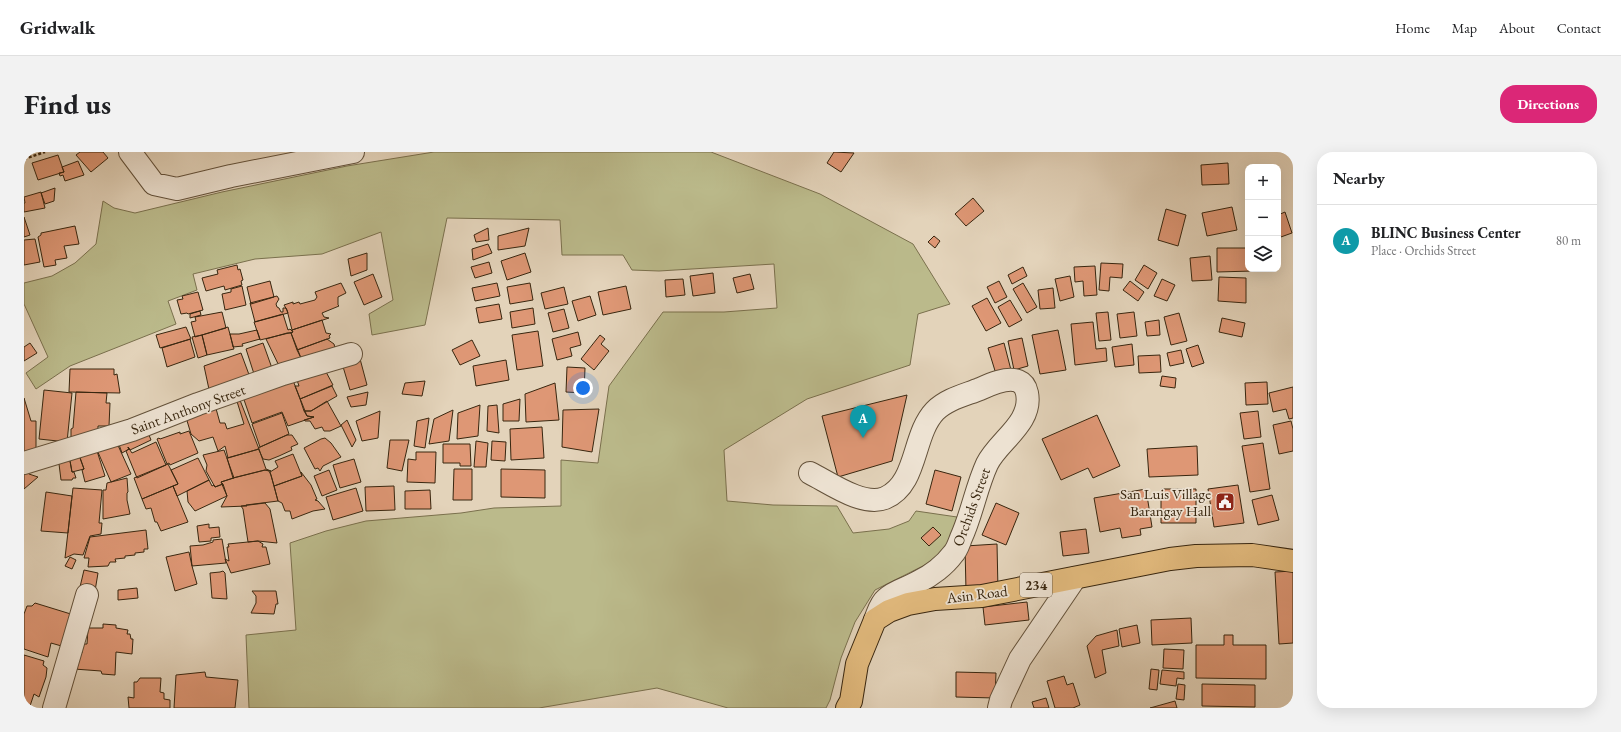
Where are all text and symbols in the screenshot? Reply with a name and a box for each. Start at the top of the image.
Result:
text: Gridwalk [20,15,95,40]
text: Home [1395,19,1430,37]
text: Map [1452,19,1477,37]
text: About [1499,19,1535,37]
text: Contact [1557,19,1601,37]
button: Directions [1500,85,1597,123]
text: Find us [24,86,111,122]
map controls [1245,164,1281,272]
button: + [1245,164,1281,200]
text: Nearby [1333,167,1385,189]
button: − [1245,200,1281,236]
text: BLINC Business Center [1371,223,1521,242]
text: A [1341,232,1351,249]
text: 80 m [1556,232,1581,249]
button: layers [1245,236,1281,272]
text: Place · Orchids Street [1371,242,1476,259]
your location [573,378,593,398]
street label: Saint Anthony Street [128,379,248,438]
pin: A [850,405,876,438]
street label: Orchids Street [948,465,994,549]
place label: San Luis Village Barangay Hall [1120,484,1211,520]
public building icon: San Luis Village Barangay Hall [1214,491,1236,513]
road number: 234 [1020,573,1052,597]
street label: Asin Road [944,581,1009,607]

